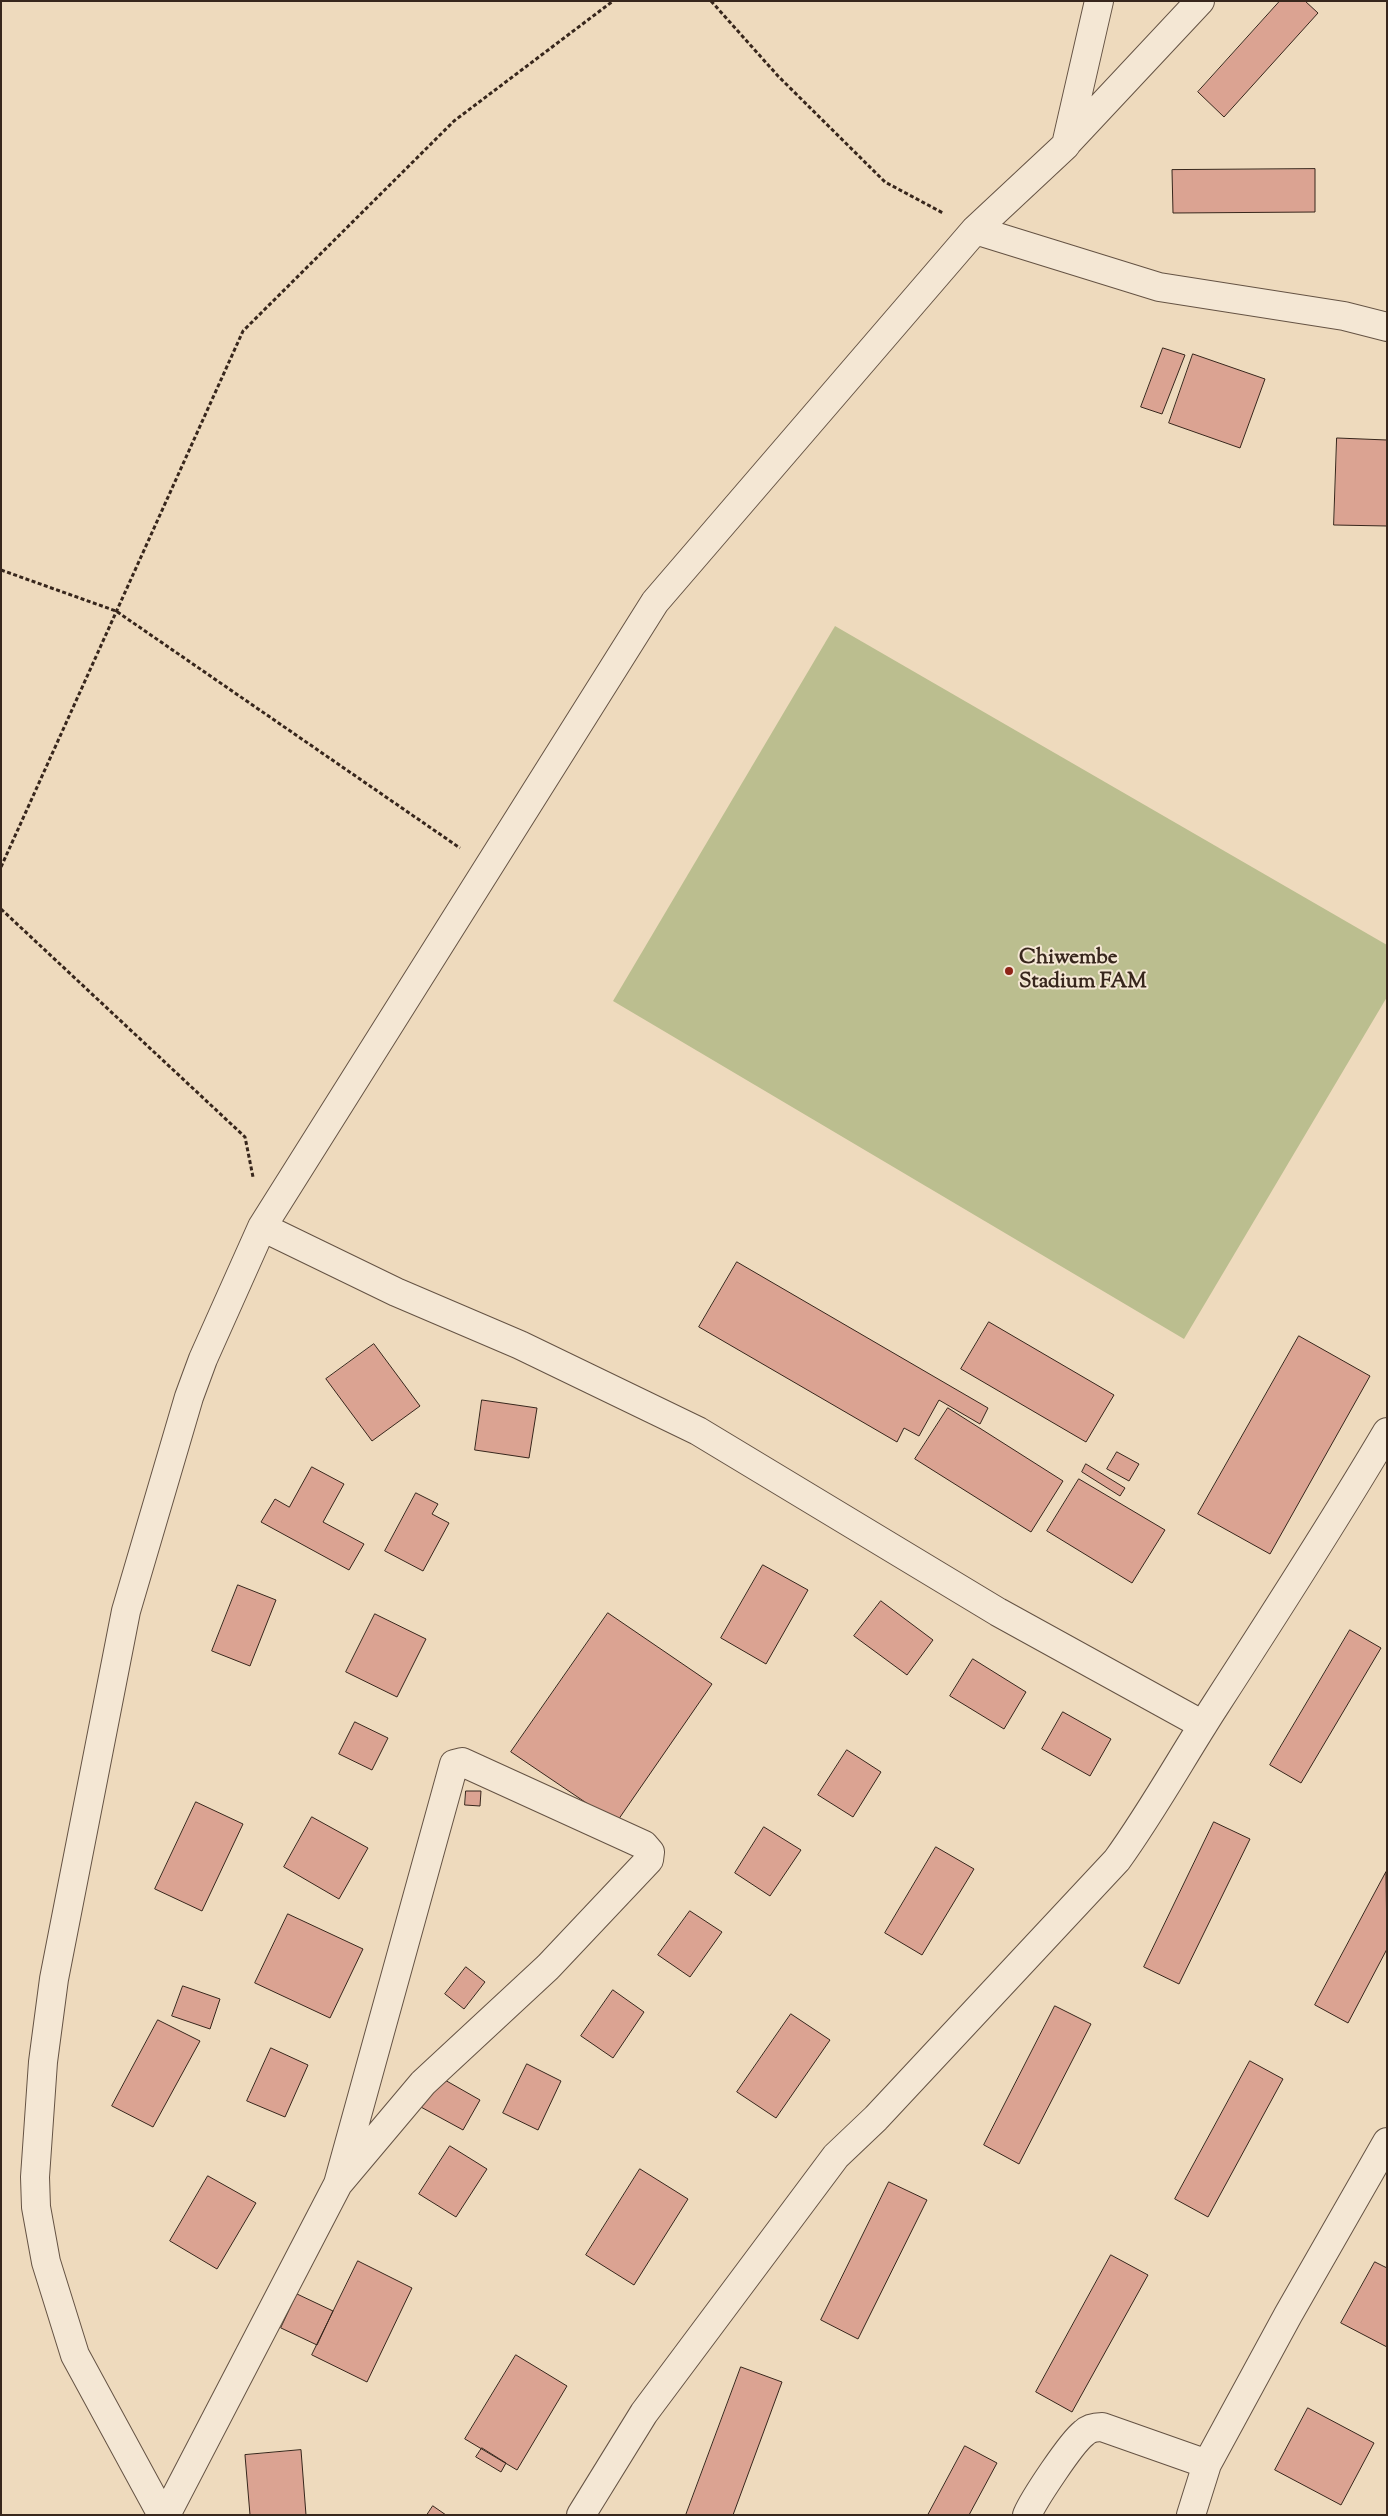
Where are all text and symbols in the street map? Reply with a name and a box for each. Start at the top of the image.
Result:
place label: Chiwembe Stadium FAM [1019,946,1146,996]
marker: Chiwembe Stadium FAM [1003,965,1015,977]

